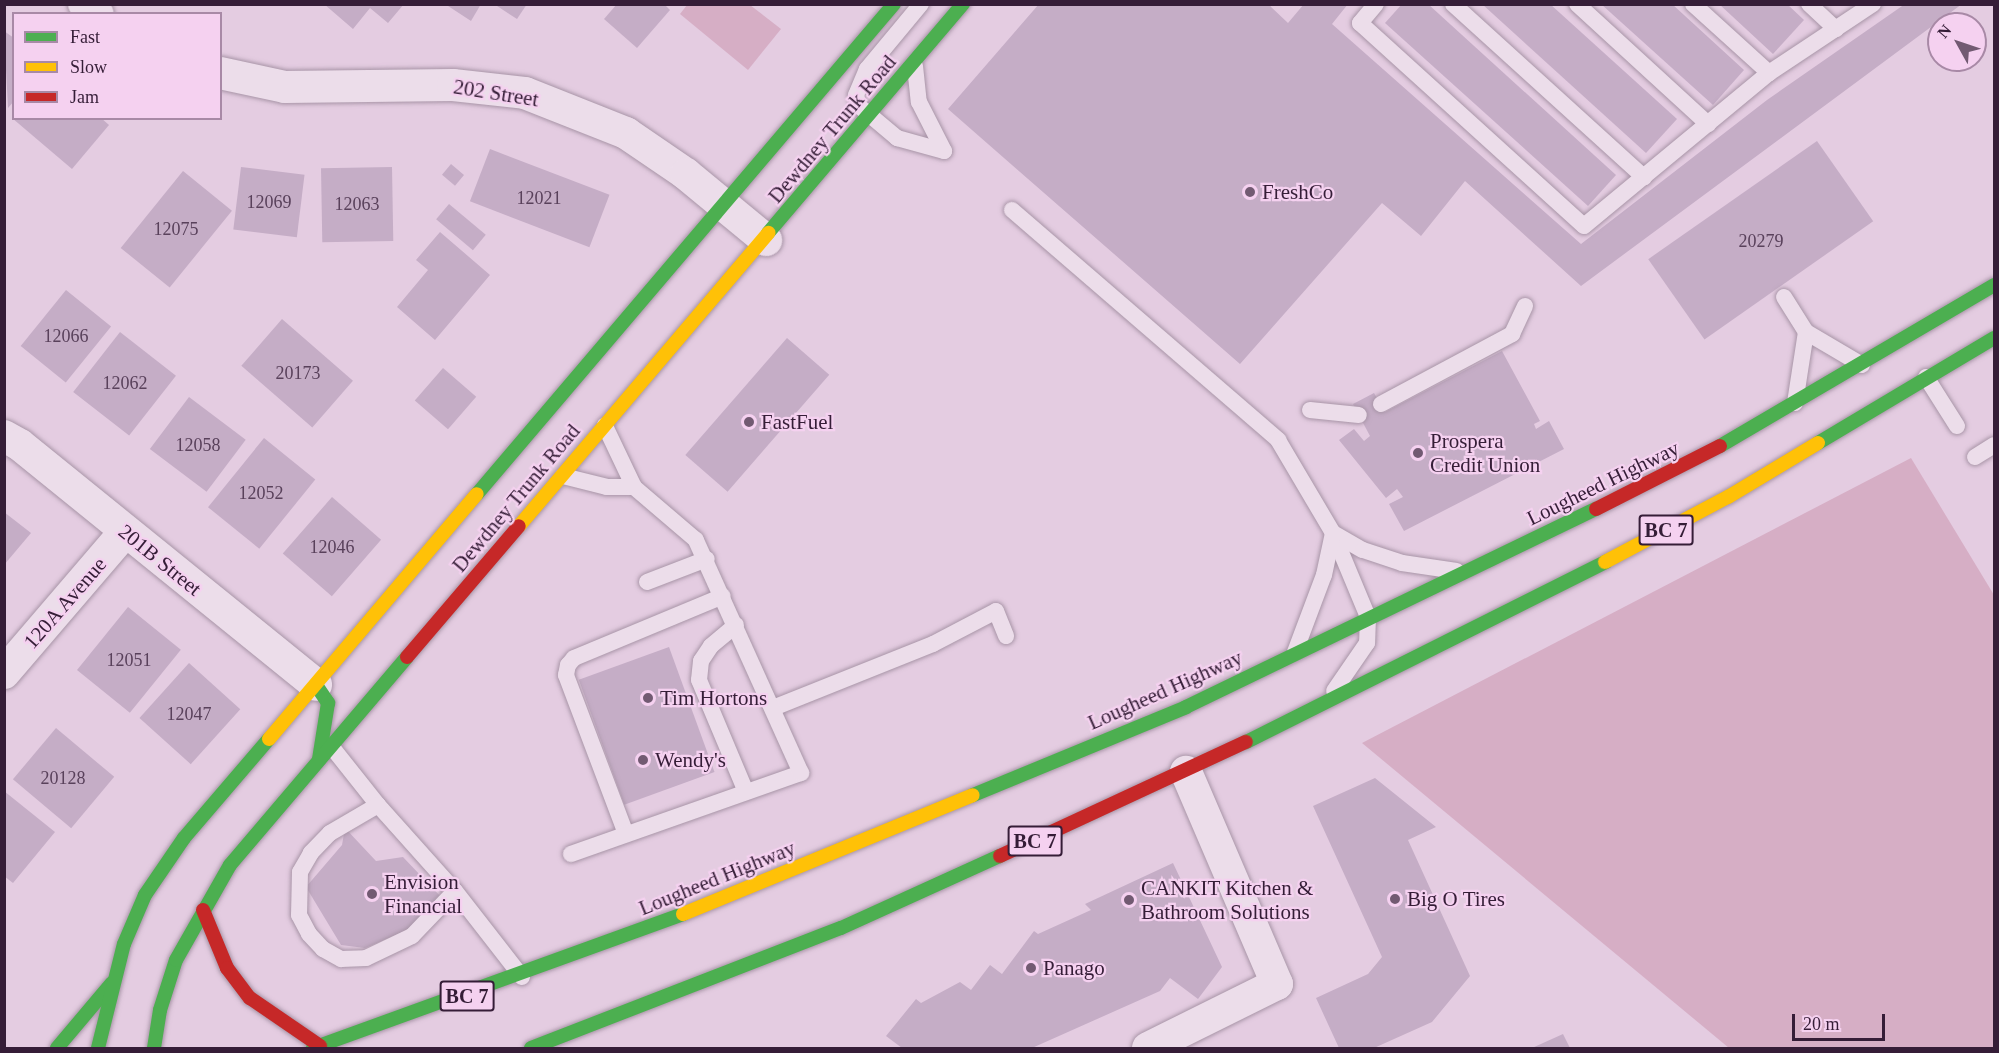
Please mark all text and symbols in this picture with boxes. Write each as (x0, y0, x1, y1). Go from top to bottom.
legend (12, 12, 222, 120)
north arrow (1927, 12, 1987, 72)
text: N (1934, 22, 1955, 41)
text: Fast (70, 27, 100, 47)
street label: Dewdney Trunk Road (763, 50, 901, 208)
text: Slow (70, 57, 107, 77)
street label: 202 Street (452, 74, 540, 112)
text: Jam (70, 87, 99, 107)
place label: FreshCo (1262, 179, 1333, 205)
marker: FreshCo (1243, 185, 1257, 199)
house number: 12021 (516, 187, 562, 209)
house number: 12069 (246, 191, 292, 213)
house number: 12063 (334, 193, 380, 215)
house number: 12075 (154, 218, 198, 240)
house number: 20279 (1738, 230, 1784, 252)
house number: 12066 (44, 325, 88, 347)
house number: 20173 (276, 362, 320, 384)
house number: 12062 (102, 372, 148, 394)
place label: FastFuel (761, 409, 833, 435)
marker: FastFuel (742, 415, 756, 429)
street label: Dewdney Trunk Road (447, 419, 585, 577)
place label: Prospera Credit Union (1430, 428, 1540, 478)
house number: 12058 (176, 434, 220, 456)
street label: Lougheed Highway (1523, 435, 1683, 531)
marker: Prospera Credit Union (1411, 446, 1425, 460)
house number: 12052 (238, 482, 284, 504)
road number: BC 7 (1638, 513, 1694, 547)
street label: 201B Street (113, 519, 207, 601)
house number: 12046 (310, 536, 354, 558)
street label: 120A Avenue (18, 551, 112, 655)
street label: Lougheed Highway (1084, 645, 1246, 735)
house number: 12051 (106, 649, 152, 671)
place label: Tim Hortons (660, 685, 767, 711)
marker: Tim Hortons (641, 691, 655, 705)
house number: 12047 (166, 703, 212, 725)
place label: Wendy's (655, 747, 726, 773)
marker: Wendy's (636, 753, 650, 767)
house number: 20128 (40, 767, 86, 789)
road number: BC 7 (1006, 824, 1064, 858)
street label: Lougheed Highway (635, 835, 799, 921)
place label: Envision Financial (384, 869, 462, 919)
place label: CANKIT Kitchen & Bathroom Solutions (1141, 875, 1314, 925)
place label: Big O Tires (1407, 886, 1505, 912)
marker: Envision Financial (365, 887, 379, 901)
marker: Big O Tires (1388, 892, 1402, 906)
marker: CANKIT Kitchen & Bathroom Solutions (1122, 893, 1136, 907)
place label: Panago (1043, 955, 1105, 981)
marker: Panago (1024, 961, 1038, 975)
road number: BC 7 (438, 979, 496, 1013)
scale bar (1795, 1002, 1888, 1040)
text: 20 m (1803, 1014, 1840, 1034)

